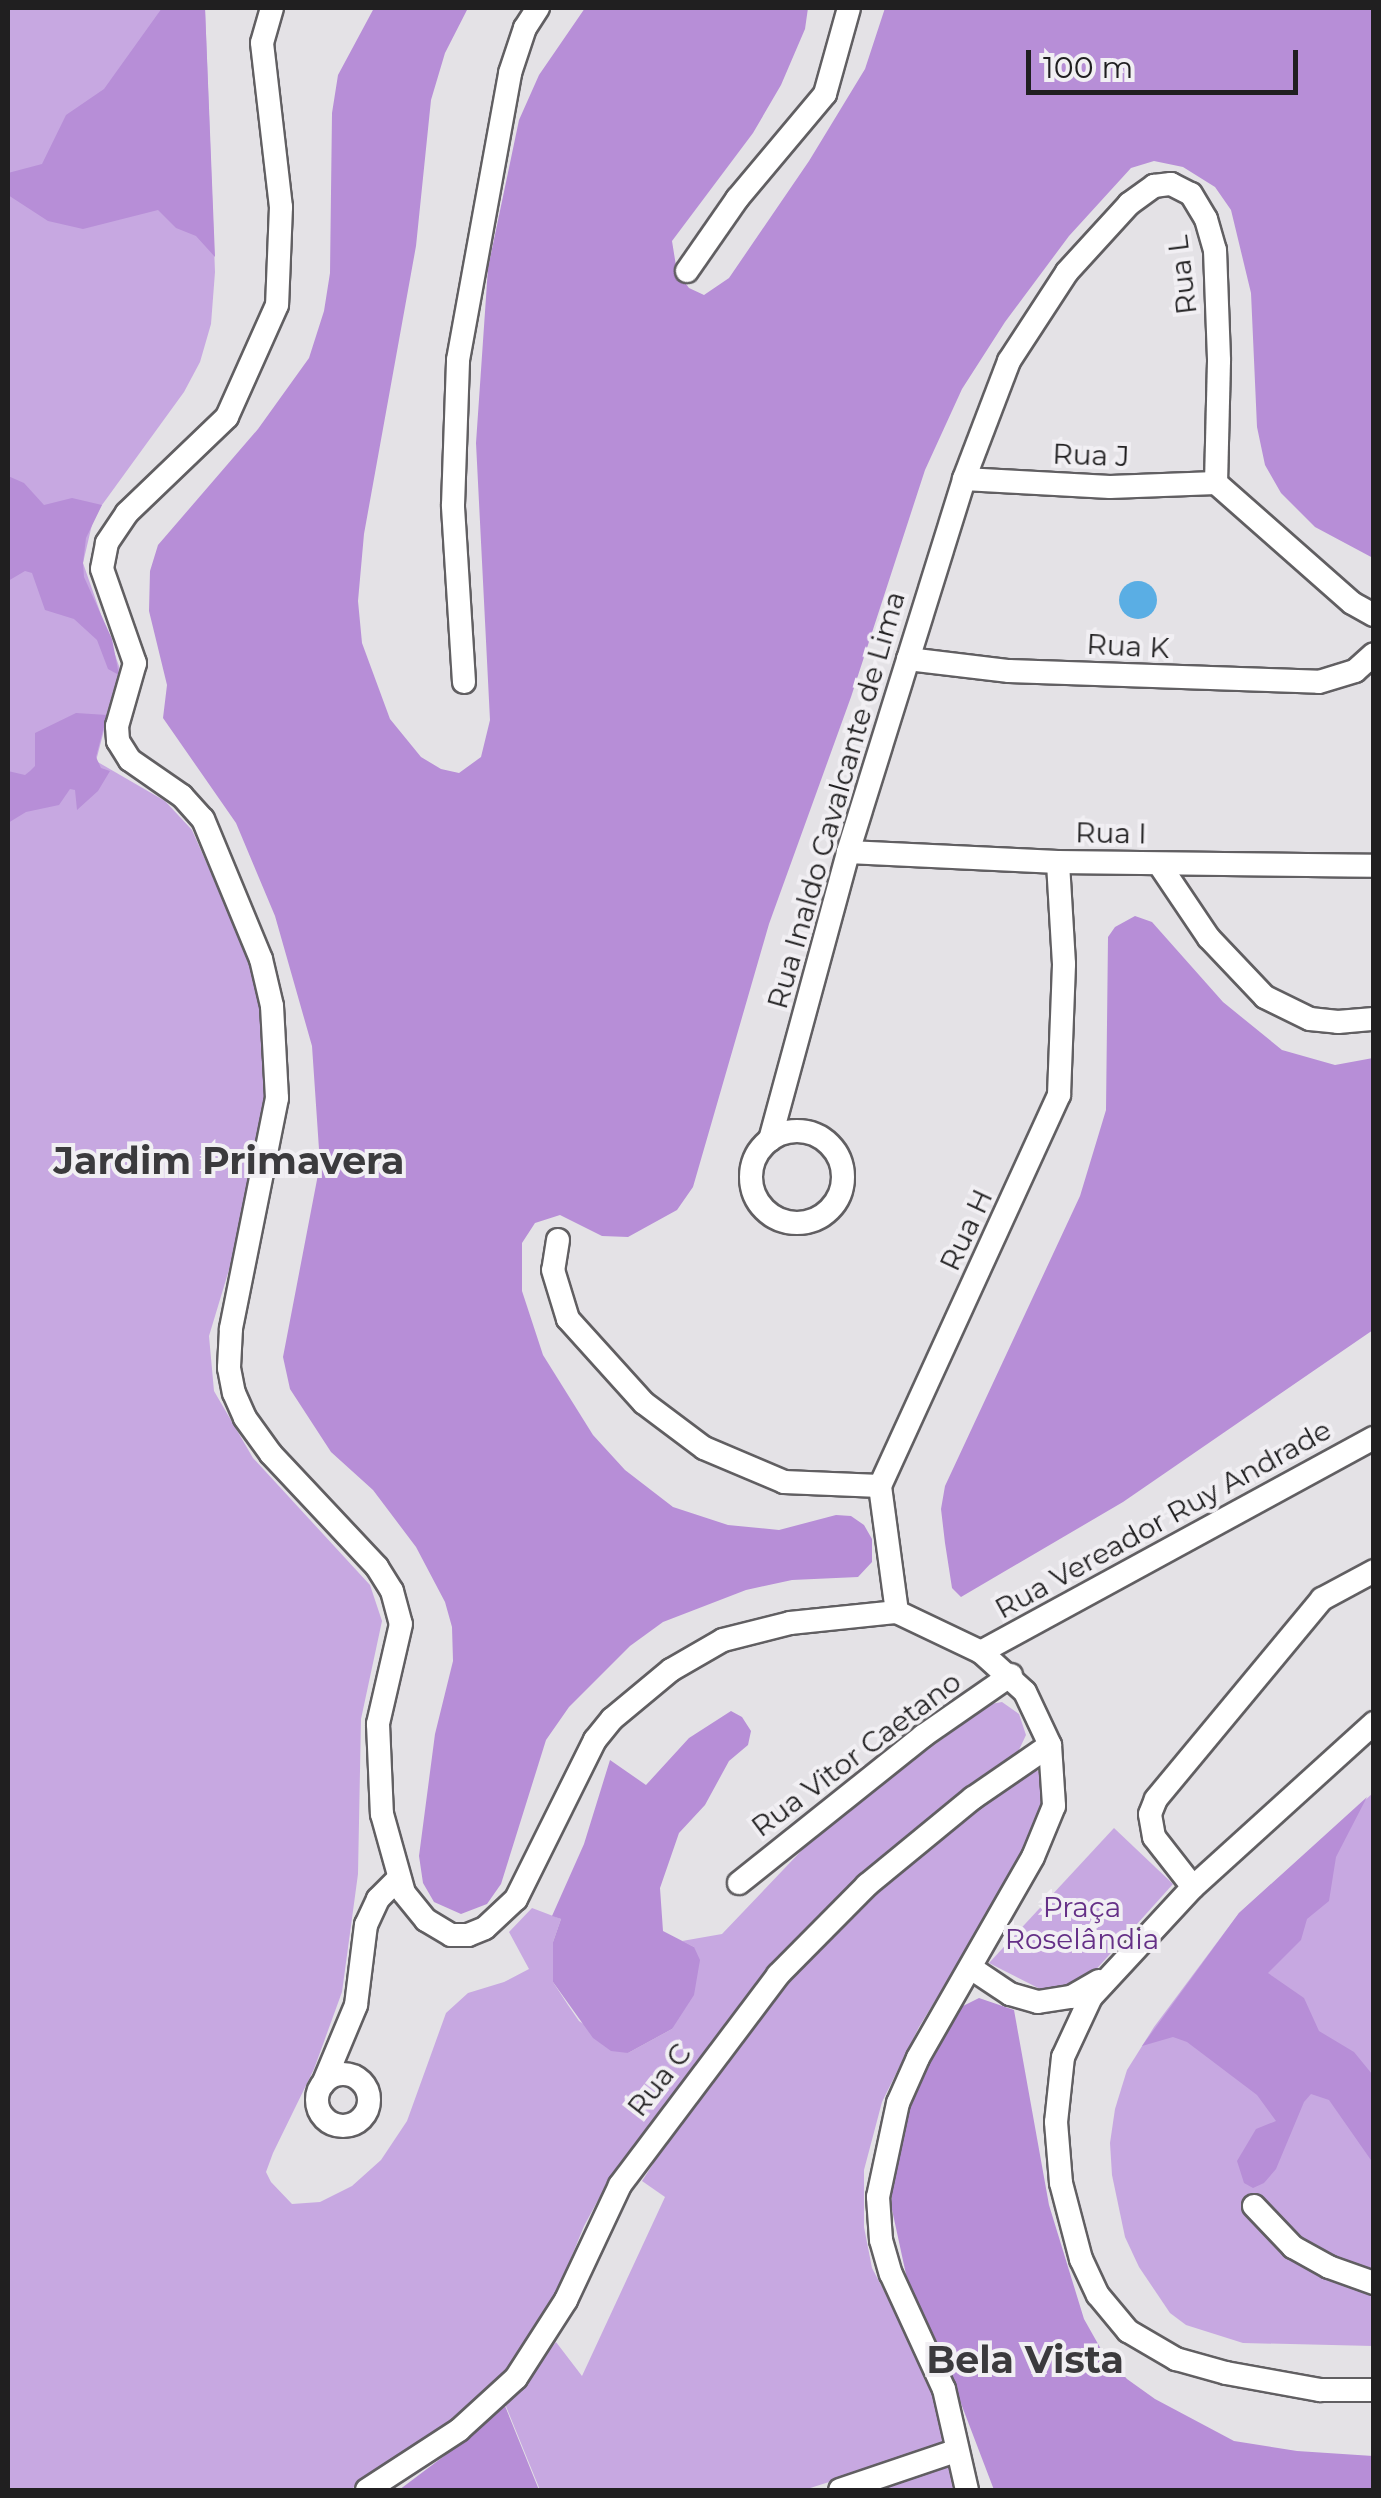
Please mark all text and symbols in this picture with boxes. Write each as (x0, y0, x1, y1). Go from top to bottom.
scale bar (1031, 30, 1304, 92)
text: 100 m (1043, 49, 1133, 86)
street label: Rua L (1160, 234, 1204, 316)
street label: Rua J (1052, 437, 1130, 473)
street label: Rua Inaldo Cavalcante de Lima (760, 587, 912, 1013)
street label: Rua K (1086, 627, 1170, 665)
street label: Rua I (1075, 816, 1147, 850)
district label: Jardim Primavera (54, 1138, 404, 1184)
street label: Rua H (933, 1184, 999, 1276)
street label: Rua Vereador Ruy Andrade (989, 1412, 1337, 1626)
street label: Rua Vitor Caetano (745, 1664, 967, 1844)
park label: Praça Roselândia (1005, 1890, 1159, 1956)
street label: Rua C (620, 2037, 698, 2123)
district label: Bela Vista (926, 2337, 1124, 2383)

